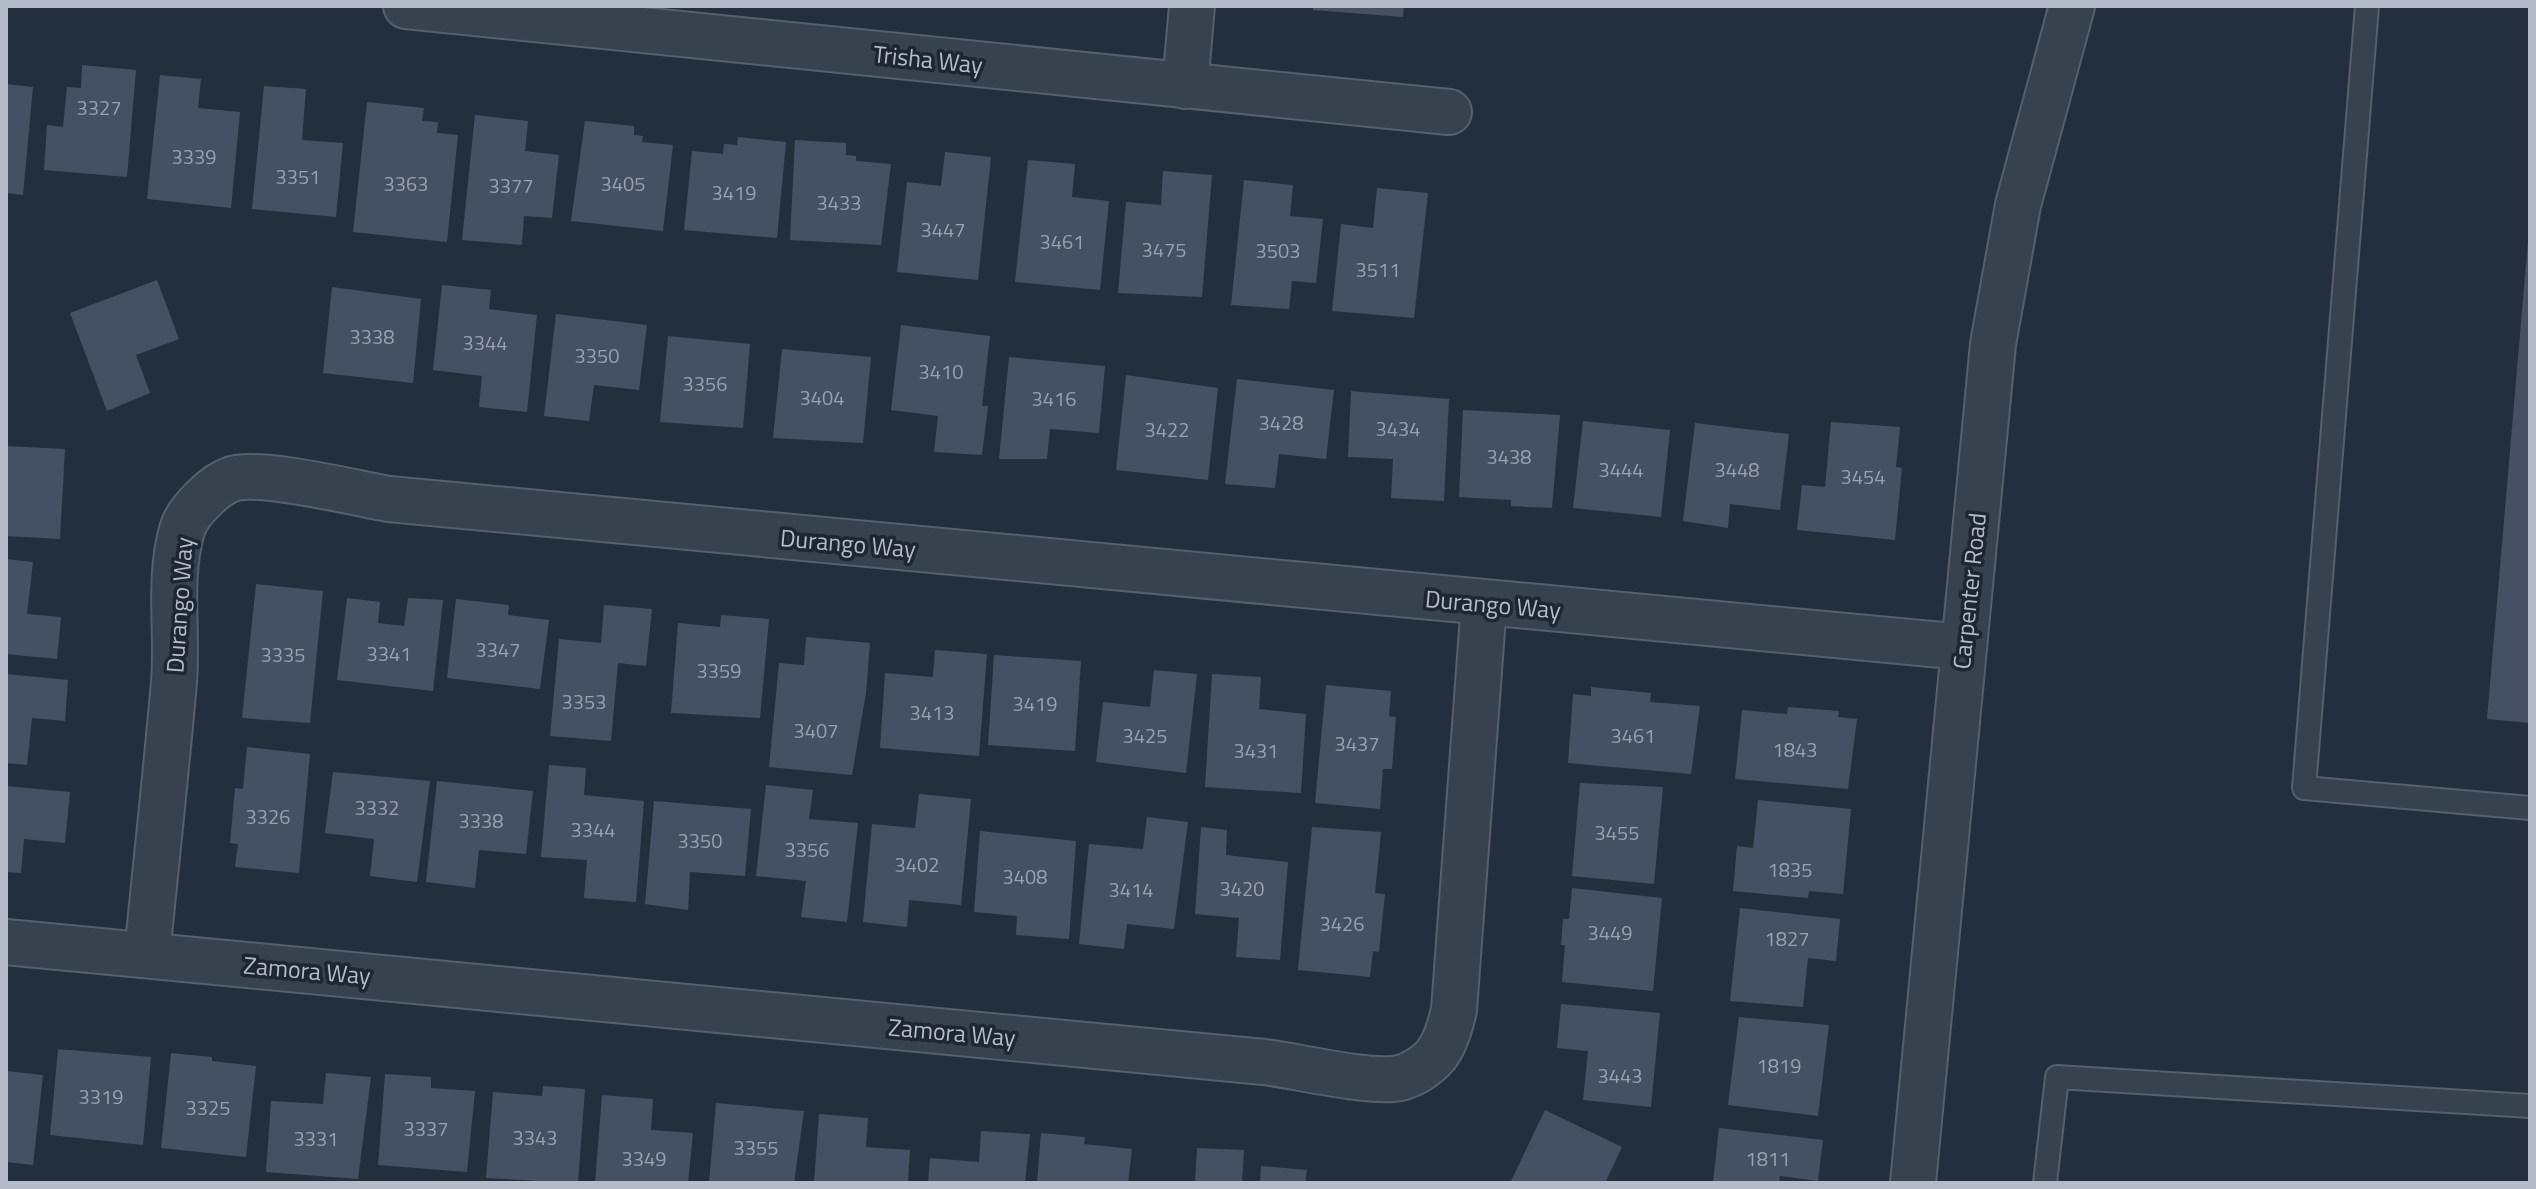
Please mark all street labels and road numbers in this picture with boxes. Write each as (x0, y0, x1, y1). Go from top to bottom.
street label: Trisha Way (871, 35, 985, 83)
street label: Carpenter Road (1943, 511, 1995, 671)
street label: Durango Way (779, 519, 918, 567)
street label: Durango Way (156, 535, 202, 674)
street label: Durango Way (1424, 580, 1563, 628)
street label: Zamora Way (242, 947, 373, 994)
street label: Zamora Way (887, 1009, 1018, 1056)

